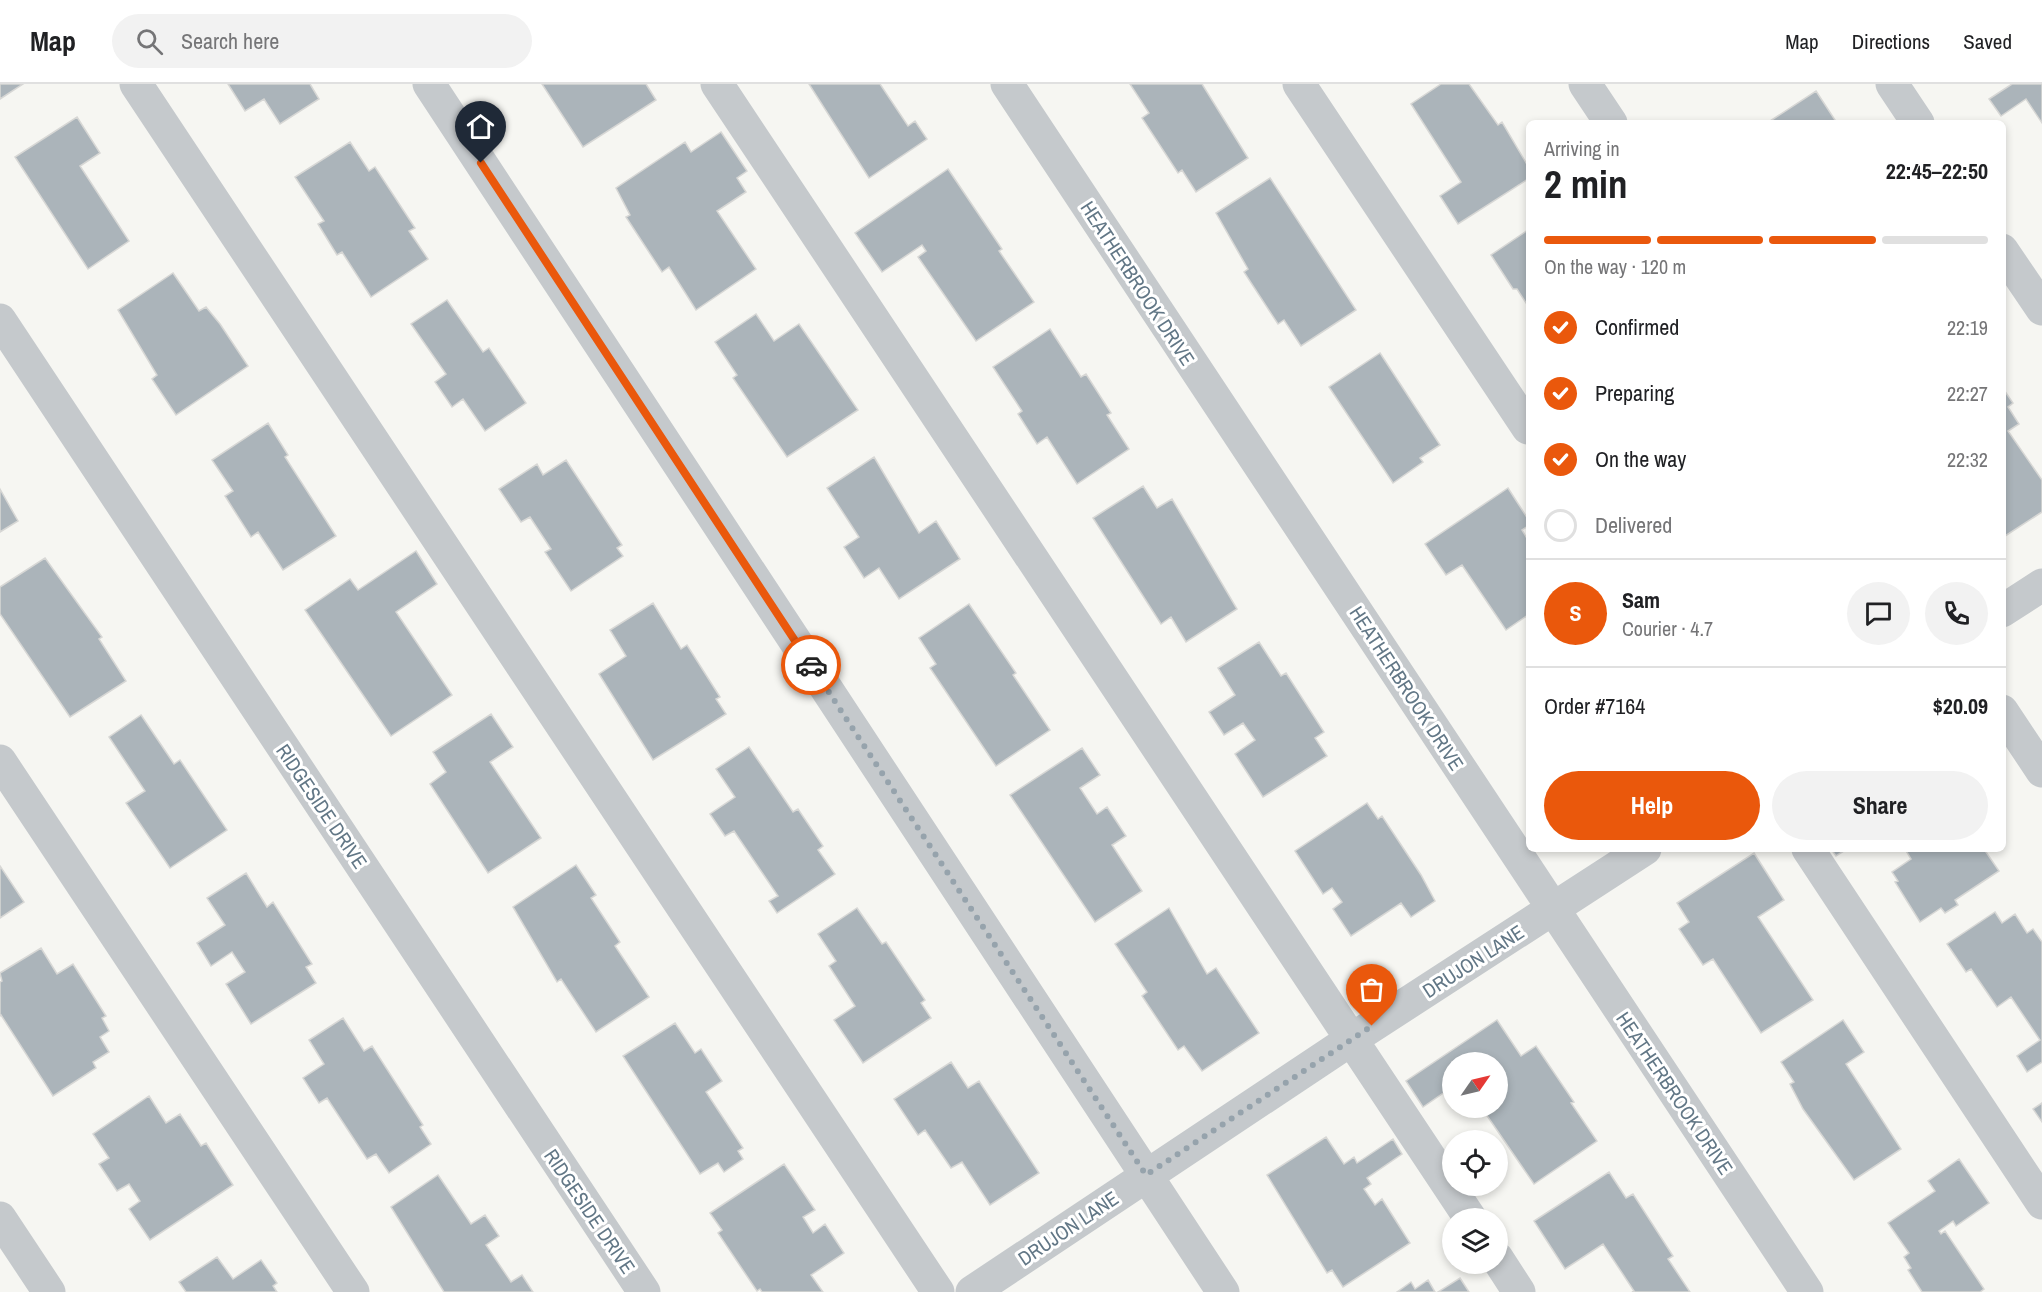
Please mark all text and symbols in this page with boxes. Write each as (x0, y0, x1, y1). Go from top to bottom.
search box (112, 14, 532, 68)
text: Map (30, 22, 76, 60)
icon: search (133, 25, 166, 58)
text: Search here (181, 26, 279, 56)
text: Map (1785, 27, 1819, 56)
text: Directions (1852, 27, 1930, 56)
text: Saved (1963, 27, 2012, 56)
pin (455, 101, 506, 163)
icon: home (464, 110, 497, 143)
text: Arriving in (1544, 135, 1620, 162)
text: 22:45–22:50 (1886, 156, 1988, 186)
text: 2 min (1544, 158, 1628, 210)
street label: HEATHERBROOK DRIVE (1075, 196, 1201, 370)
text: On the way · 120 m (1544, 253, 1686, 280)
icon: check (1544, 311, 1577, 344)
text: Confirmed (1595, 312, 1679, 342)
text: 22:19 (1947, 314, 1988, 341)
icon: check (1544, 377, 1577, 410)
text: Preparing (1595, 378, 1674, 408)
text: 22:27 (1947, 380, 1988, 407)
icon: check (1544, 443, 1577, 476)
text: On the way (1595, 444, 1686, 474)
text: 22:32 (1947, 446, 1988, 473)
text: Delivered (1595, 510, 1672, 540)
button: chat (1847, 582, 1910, 645)
button: phone (1925, 582, 1988, 645)
text: Sam (1622, 585, 1660, 615)
text: S (1569, 598, 1582, 628)
street label: HEATHERBROOK DRIVE (1344, 601, 1470, 775)
text: Courier · 4.7 (1622, 615, 1713, 642)
courier (781, 635, 841, 695)
icon: car (795, 649, 828, 682)
text: Order #7164 (1544, 691, 1645, 721)
text: $20.09 (1933, 691, 1988, 721)
street label: RIDGESIDE DRIVE (270, 738, 374, 874)
button: Help (1544, 771, 1760, 840)
button: Share (1772, 771, 1988, 840)
street label: DRUJON LANE (1417, 918, 1529, 1004)
pin (1346, 964, 1397, 1026)
icon: bag (1355, 973, 1388, 1006)
street label: HEATHERBROOK DRIVE (1610, 1006, 1740, 1180)
north arrow (1442, 1052, 1508, 1118)
map controls (1442, 1052, 1508, 1274)
button: locate (1442, 1130, 1508, 1196)
street label: RIDGESIDE DRIVE (538, 1143, 642, 1279)
street label: DRUJON LANE (1012, 1184, 1124, 1272)
button: layers (1442, 1208, 1508, 1274)

